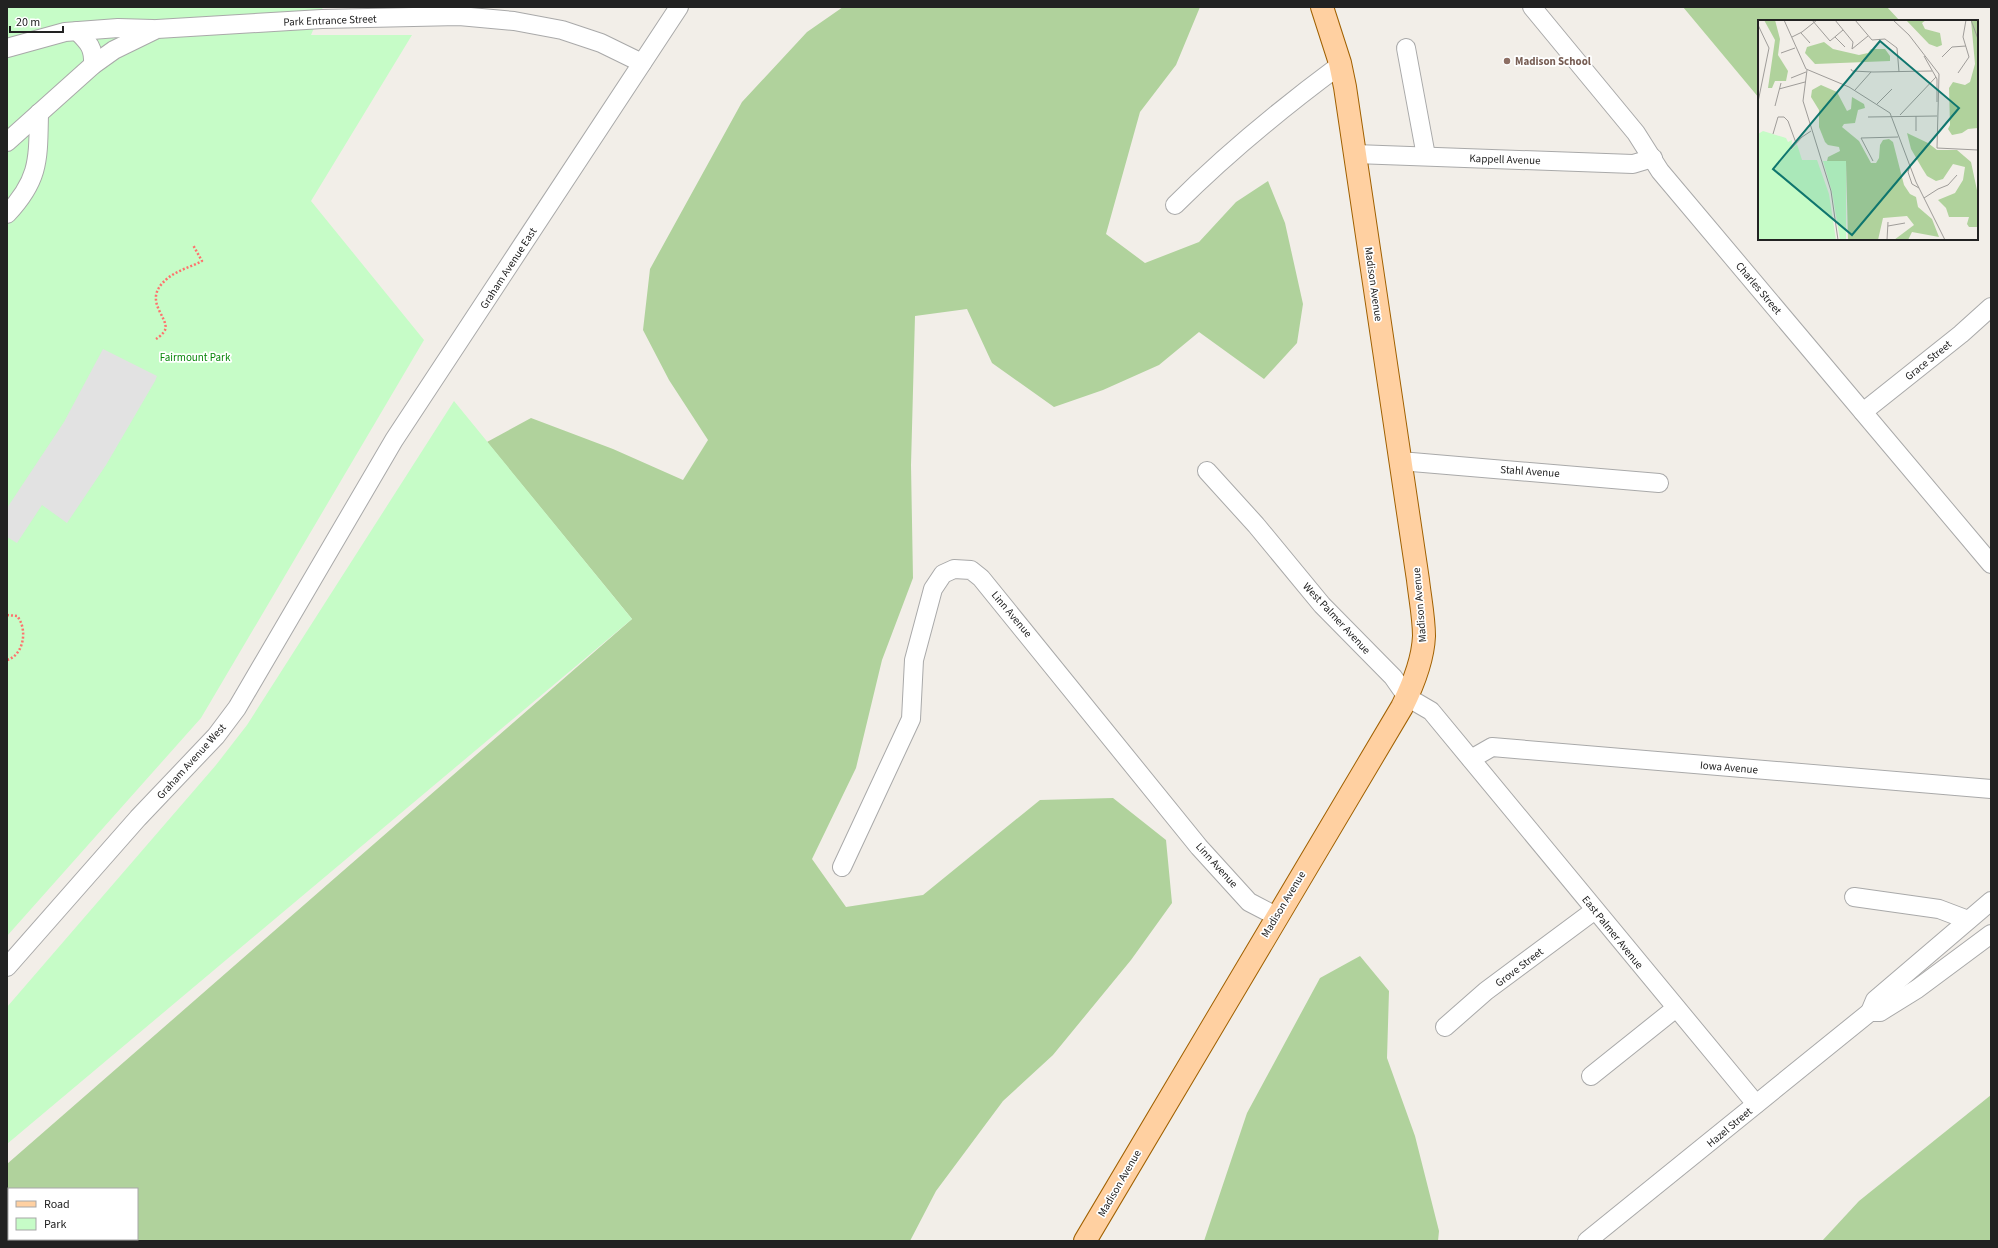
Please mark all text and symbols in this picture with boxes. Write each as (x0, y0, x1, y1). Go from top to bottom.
scale bar (10, 8, 63, 34)
street label: Park Entrance Street (283, 11, 377, 30)
text: 20 m (16, 14, 40, 31)
inset map (1758, 20, 1978, 240)
place label: Madison School (1515, 54, 1592, 69)
marker: Madison School (1502, 56, 1512, 66)
street label: Kappell Avenue (1469, 151, 1541, 168)
street label: Graham Avenue East (476, 224, 541, 312)
street label: Madison Avenue (1361, 246, 1386, 323)
street label: Charles Street (1732, 259, 1785, 318)
street label: Grace Street (1902, 337, 1955, 384)
park label: Fairmount Park (160, 350, 231, 365)
street label: Stahl Avenue (1500, 462, 1561, 481)
street label: Madison Avenue (1409, 566, 1430, 643)
street label: West Palmer Avenue (1299, 579, 1374, 658)
street label: Linn Avenue (988, 588, 1036, 641)
street label: Graham Avenue West (153, 720, 230, 802)
street label: Iowa Avenue (1699, 757, 1759, 778)
street label: Linn Avenue (1192, 839, 1241, 892)
street label: Madison Avenue (1258, 868, 1309, 940)
street label: East Palmer Avenue (1578, 893, 1647, 973)
street label: Grove Street (1492, 944, 1547, 990)
street label: Hazel Street (1703, 1104, 1756, 1151)
street label: Madison Avenue (1094, 1147, 1145, 1219)
legend (8, 1188, 138, 1240)
text: Road (44, 1196, 70, 1213)
text: Park (44, 1216, 66, 1233)

